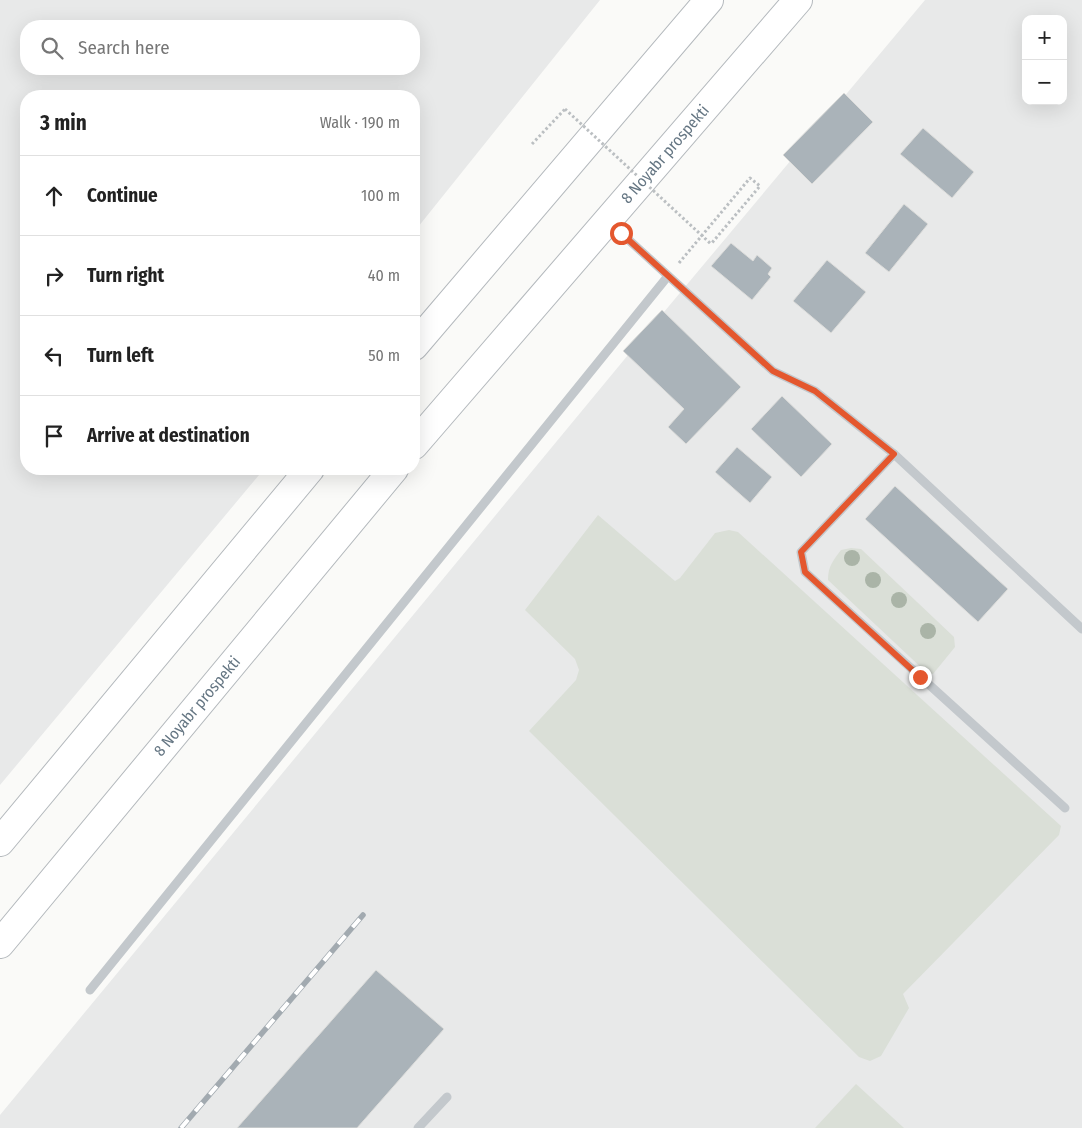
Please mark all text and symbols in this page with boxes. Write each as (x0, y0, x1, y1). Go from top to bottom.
map controls (1022, 15, 1067, 105)
button: + (1022, 15, 1067, 60)
search box (20, 20, 420, 75)
icon: search (38, 34, 66, 62)
text: Search here (78, 36, 170, 59)
button: − (1022, 60, 1067, 105)
street label: 8 Noyabr prospekti (617, 101, 713, 207)
text: 3 min (40, 110, 87, 136)
text: Walk · 190 m (320, 113, 400, 132)
icon: ahead (40, 182, 68, 210)
text: Continue (87, 184, 158, 207)
text: 100 m (361, 186, 400, 205)
route start (610, 222, 633, 245)
icon: right (40, 262, 68, 290)
text: Turn right (87, 264, 164, 287)
text: 40 m (368, 266, 400, 285)
icon: left (40, 342, 68, 370)
text: Turn left (87, 344, 154, 367)
text: 50 m (368, 346, 400, 365)
icon: arrive (40, 422, 68, 450)
text: Arrive at destination (87, 424, 250, 447)
street label: 8 Noyabr prospekti (150, 652, 244, 760)
route end (909, 666, 932, 689)

